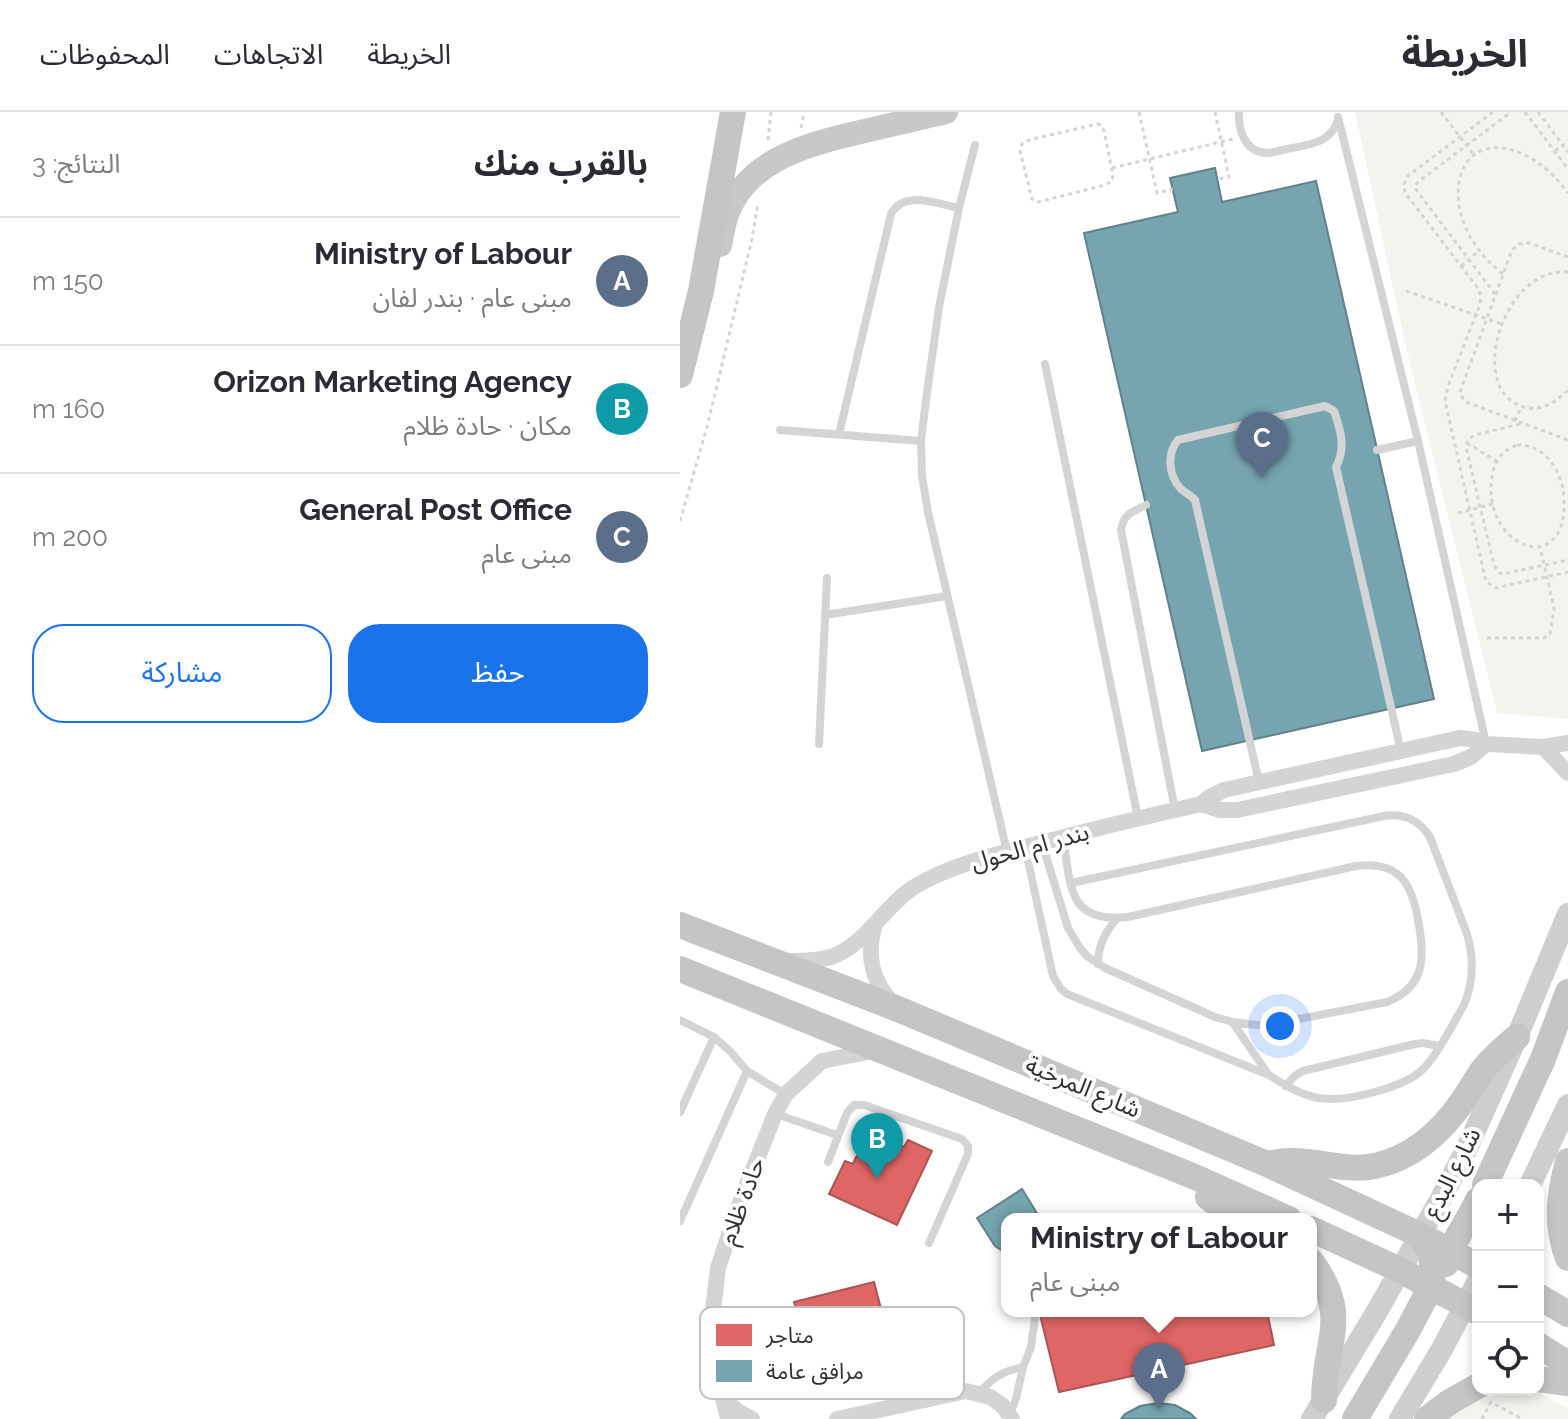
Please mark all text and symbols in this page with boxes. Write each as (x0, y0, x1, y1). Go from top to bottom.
text: الخريطة (1402, 31, 1528, 76)
text: المحفوظات (40, 38, 170, 71)
text: الاتجاهات (214, 38, 323, 71)
text: الخريطة (367, 38, 451, 71)
text: بالقرب منك (474, 143, 648, 183)
text: النتائج: 3 (32, 149, 120, 179)
text: Ministry of Labour (314, 236, 572, 271)
text: 150 m (32, 266, 104, 296)
text: A (613, 266, 631, 296)
text: مبنى عام · بندر لفان (372, 283, 572, 313)
text: Orizon Marketing Agency (213, 364, 572, 399)
text: 160 m (32, 394, 105, 424)
text: B (613, 394, 631, 424)
text: مكان · حادة ظلام (403, 411, 572, 441)
pin: C (1236, 412, 1288, 478)
text: General Post Office (299, 492, 572, 527)
text: 200 m (32, 522, 108, 552)
text: C (613, 522, 631, 552)
text: مبنى عام (482, 539, 572, 569)
button: مشاركة (32, 624, 332, 723)
button: حفظ (348, 624, 648, 723)
street label: بندر ام الحول (968, 817, 1093, 880)
your location (1260, 1006, 1300, 1046)
street label: شارع المرخية (1020, 1049, 1145, 1126)
pin: B (851, 1113, 903, 1179)
street label: شارع البدع (1416, 1123, 1489, 1224)
street label: حادة ظلام (712, 1153, 774, 1250)
map controls (1472, 1179, 1544, 1395)
button: + (1472, 1179, 1544, 1251)
popup (1001, 1213, 1317, 1317)
text: Ministry of Labour (1030, 1220, 1288, 1255)
button: − (1472, 1251, 1544, 1323)
text: مبنى عام (1030, 1267, 1120, 1297)
legend (700, 1307, 964, 1399)
text: متاجر (765, 1322, 814, 1348)
button: locate (1472, 1323, 1544, 1395)
pin: A (1133, 1343, 1185, 1409)
text: مرافق عامة (766, 1358, 864, 1385)

